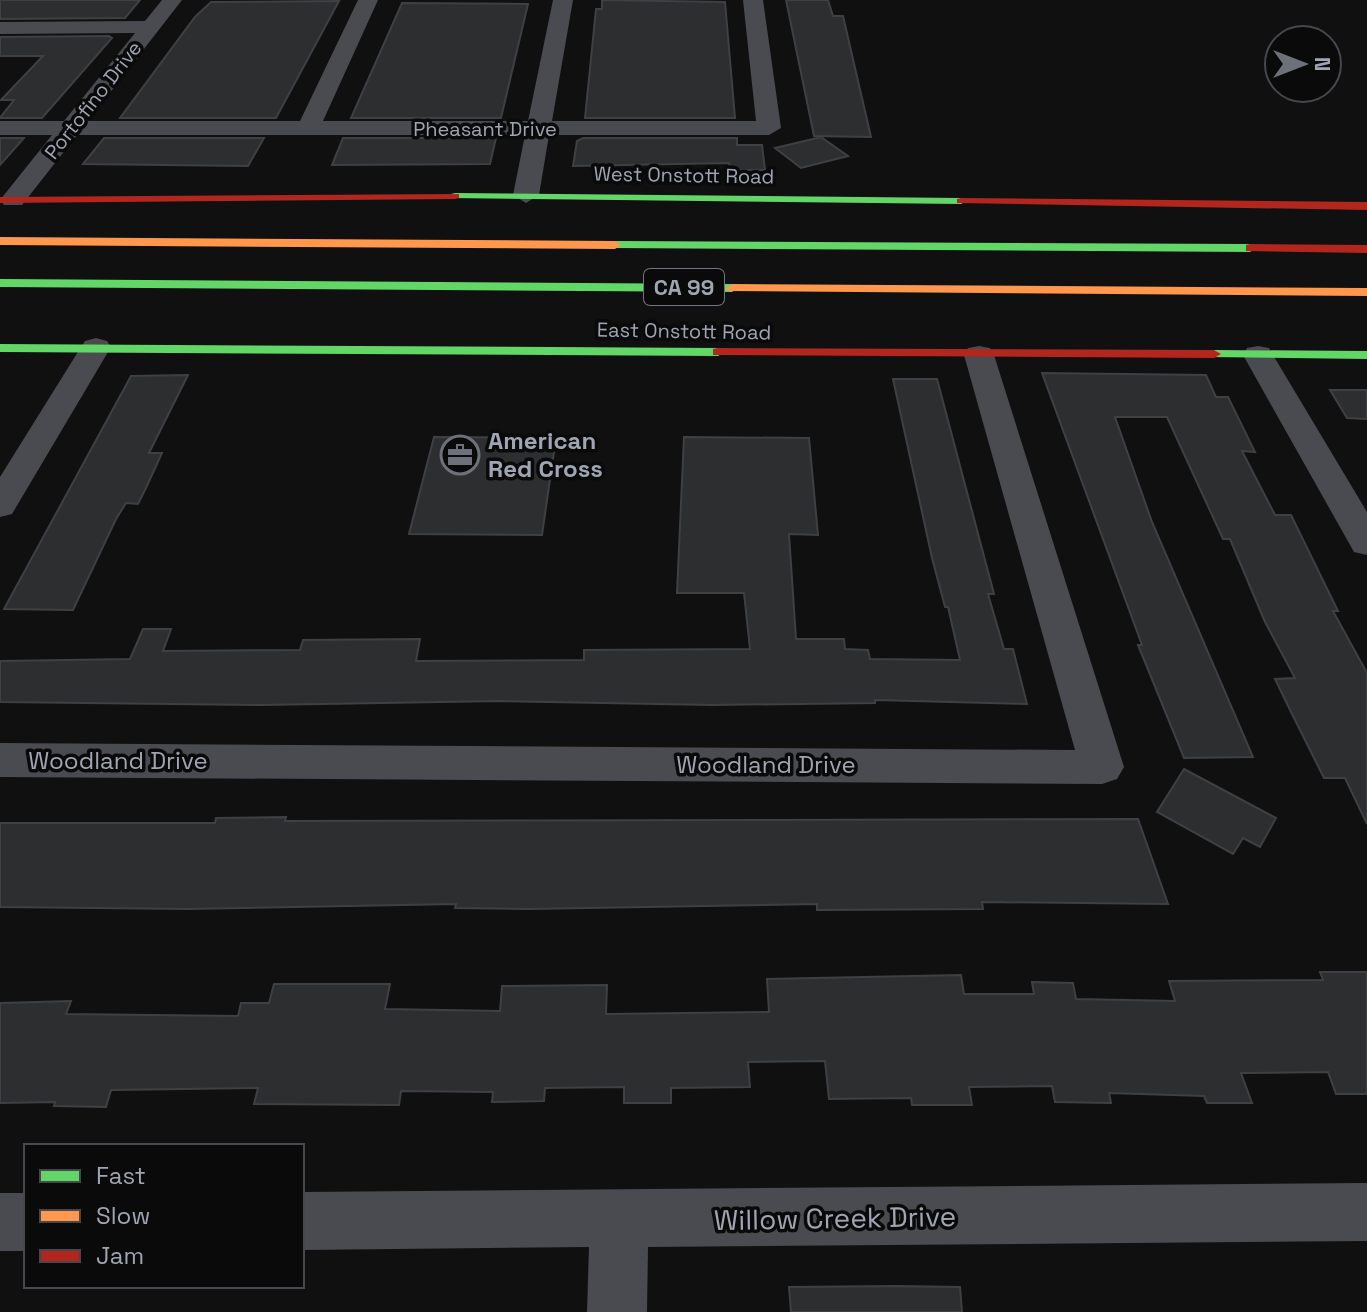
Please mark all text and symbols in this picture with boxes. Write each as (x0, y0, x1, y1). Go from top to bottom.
north arrow (1263, 24, 1343, 104)
street label: Portofino Drive (39, 36, 147, 164)
text: N (1309, 57, 1337, 71)
street label: Pheasant Drive (413, 116, 557, 142)
street label: West Onstott Road (593, 160, 775, 190)
road number: CA 99 (644, 269, 724, 305)
street label: East Onstott Road (597, 316, 771, 346)
place label: American Red Cross (488, 425, 603, 484)
office icon: American Red Cross (439, 434, 481, 476)
street label: Woodland Drive (28, 745, 208, 776)
street label: Woodland Drive (676, 749, 856, 780)
legend (24, 1144, 304, 1288)
text: Fast (96, 1160, 146, 1191)
street label: Willow Creek Drive (714, 1198, 956, 1238)
text: Slow (96, 1200, 150, 1231)
text: Jam (96, 1240, 144, 1271)

